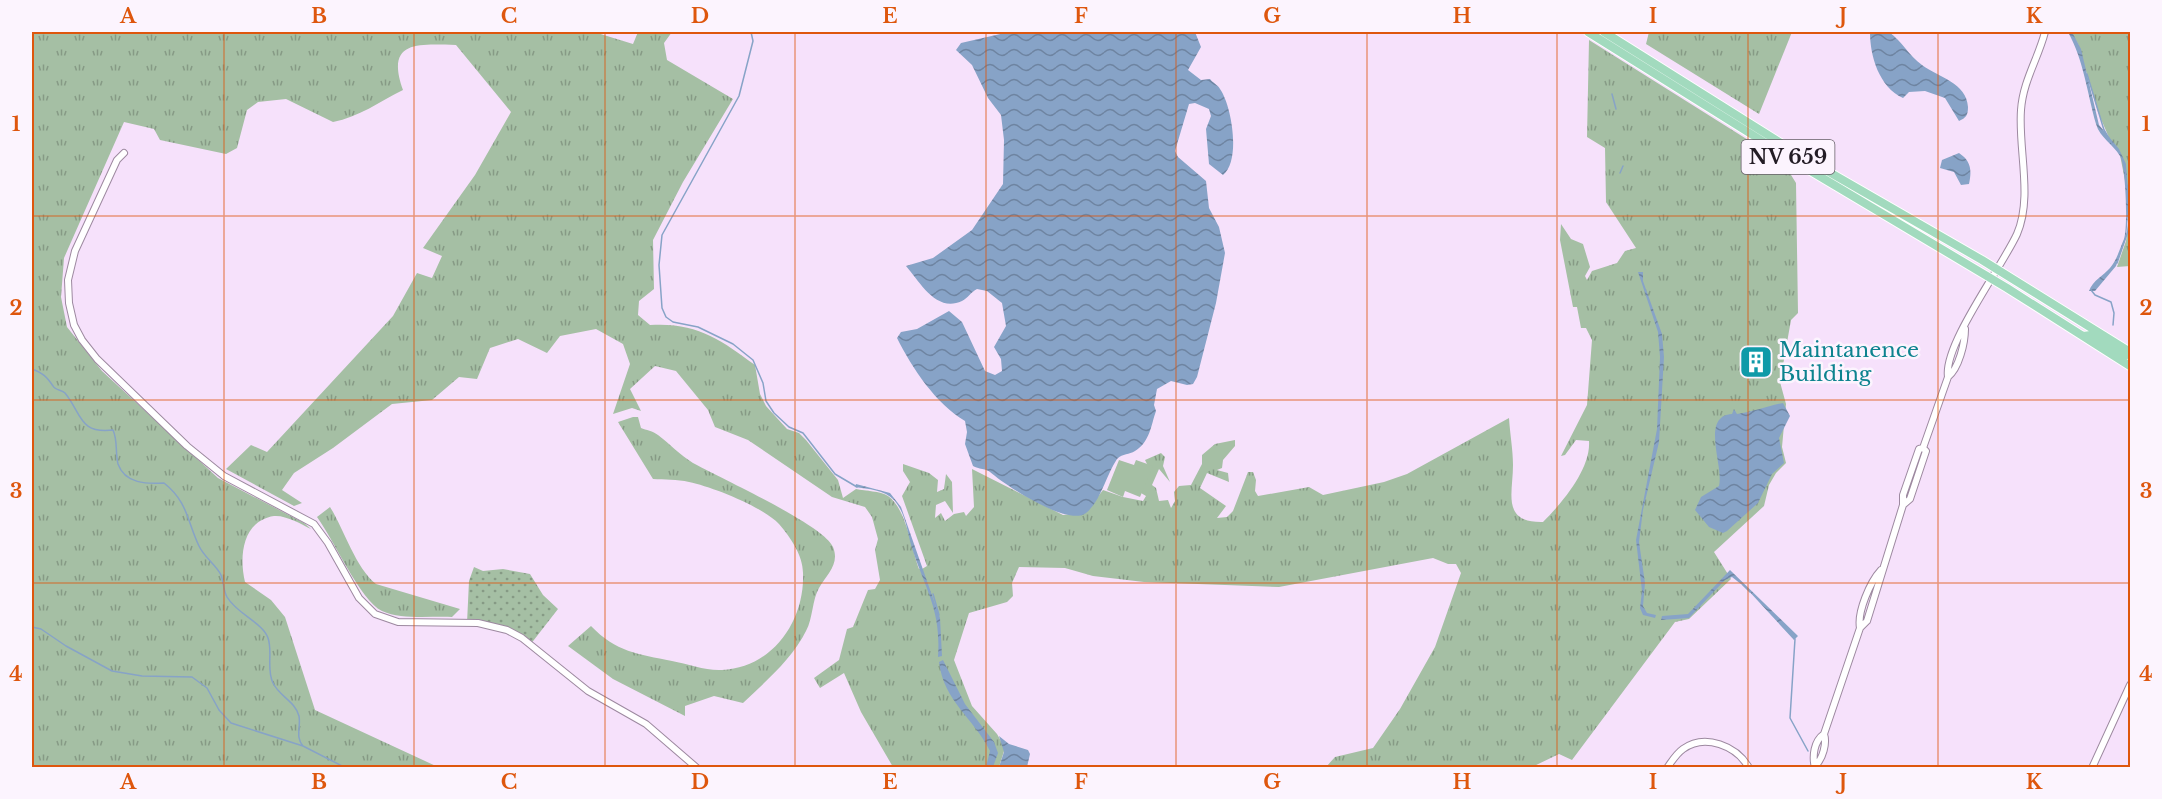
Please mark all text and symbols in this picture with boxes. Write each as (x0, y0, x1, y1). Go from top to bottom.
text: A (119, 4, 137, 28)
text: B (311, 4, 327, 28)
text: C (501, 4, 517, 28)
text: D (691, 4, 709, 28)
text: E (882, 4, 898, 28)
text: F (1074, 4, 1088, 28)
text: G (1263, 4, 1281, 28)
text: H (1453, 4, 1472, 28)
text: I (1649, 4, 1657, 28)
text: J (1835, 4, 1847, 28)
text: K (2026, 4, 2043, 28)
text: 1 (12, 112, 21, 136)
text: 1 (2142, 112, 2151, 136)
road number: NV 659 (1742, 140, 1834, 174)
text: 2 (9, 296, 23, 320)
text: 2 (2139, 296, 2153, 320)
place label: Maintanence Building (1779, 337, 1919, 387)
building icon: Maintanence Building (1738, 344, 1774, 380)
text: 3 (10, 479, 22, 503)
text: 3 (2140, 479, 2152, 503)
text: 4 (9, 662, 23, 686)
text: 4 (2139, 662, 2153, 686)
text: A (119, 770, 137, 794)
text: B (311, 770, 327, 794)
text: C (501, 770, 517, 794)
text: D (691, 770, 709, 794)
text: E (882, 770, 898, 794)
text: F (1074, 770, 1088, 794)
text: G (1263, 770, 1281, 794)
text: H (1453, 770, 1472, 794)
text: I (1649, 770, 1657, 794)
text: J (1835, 770, 1847, 794)
text: K (2026, 770, 2043, 794)

